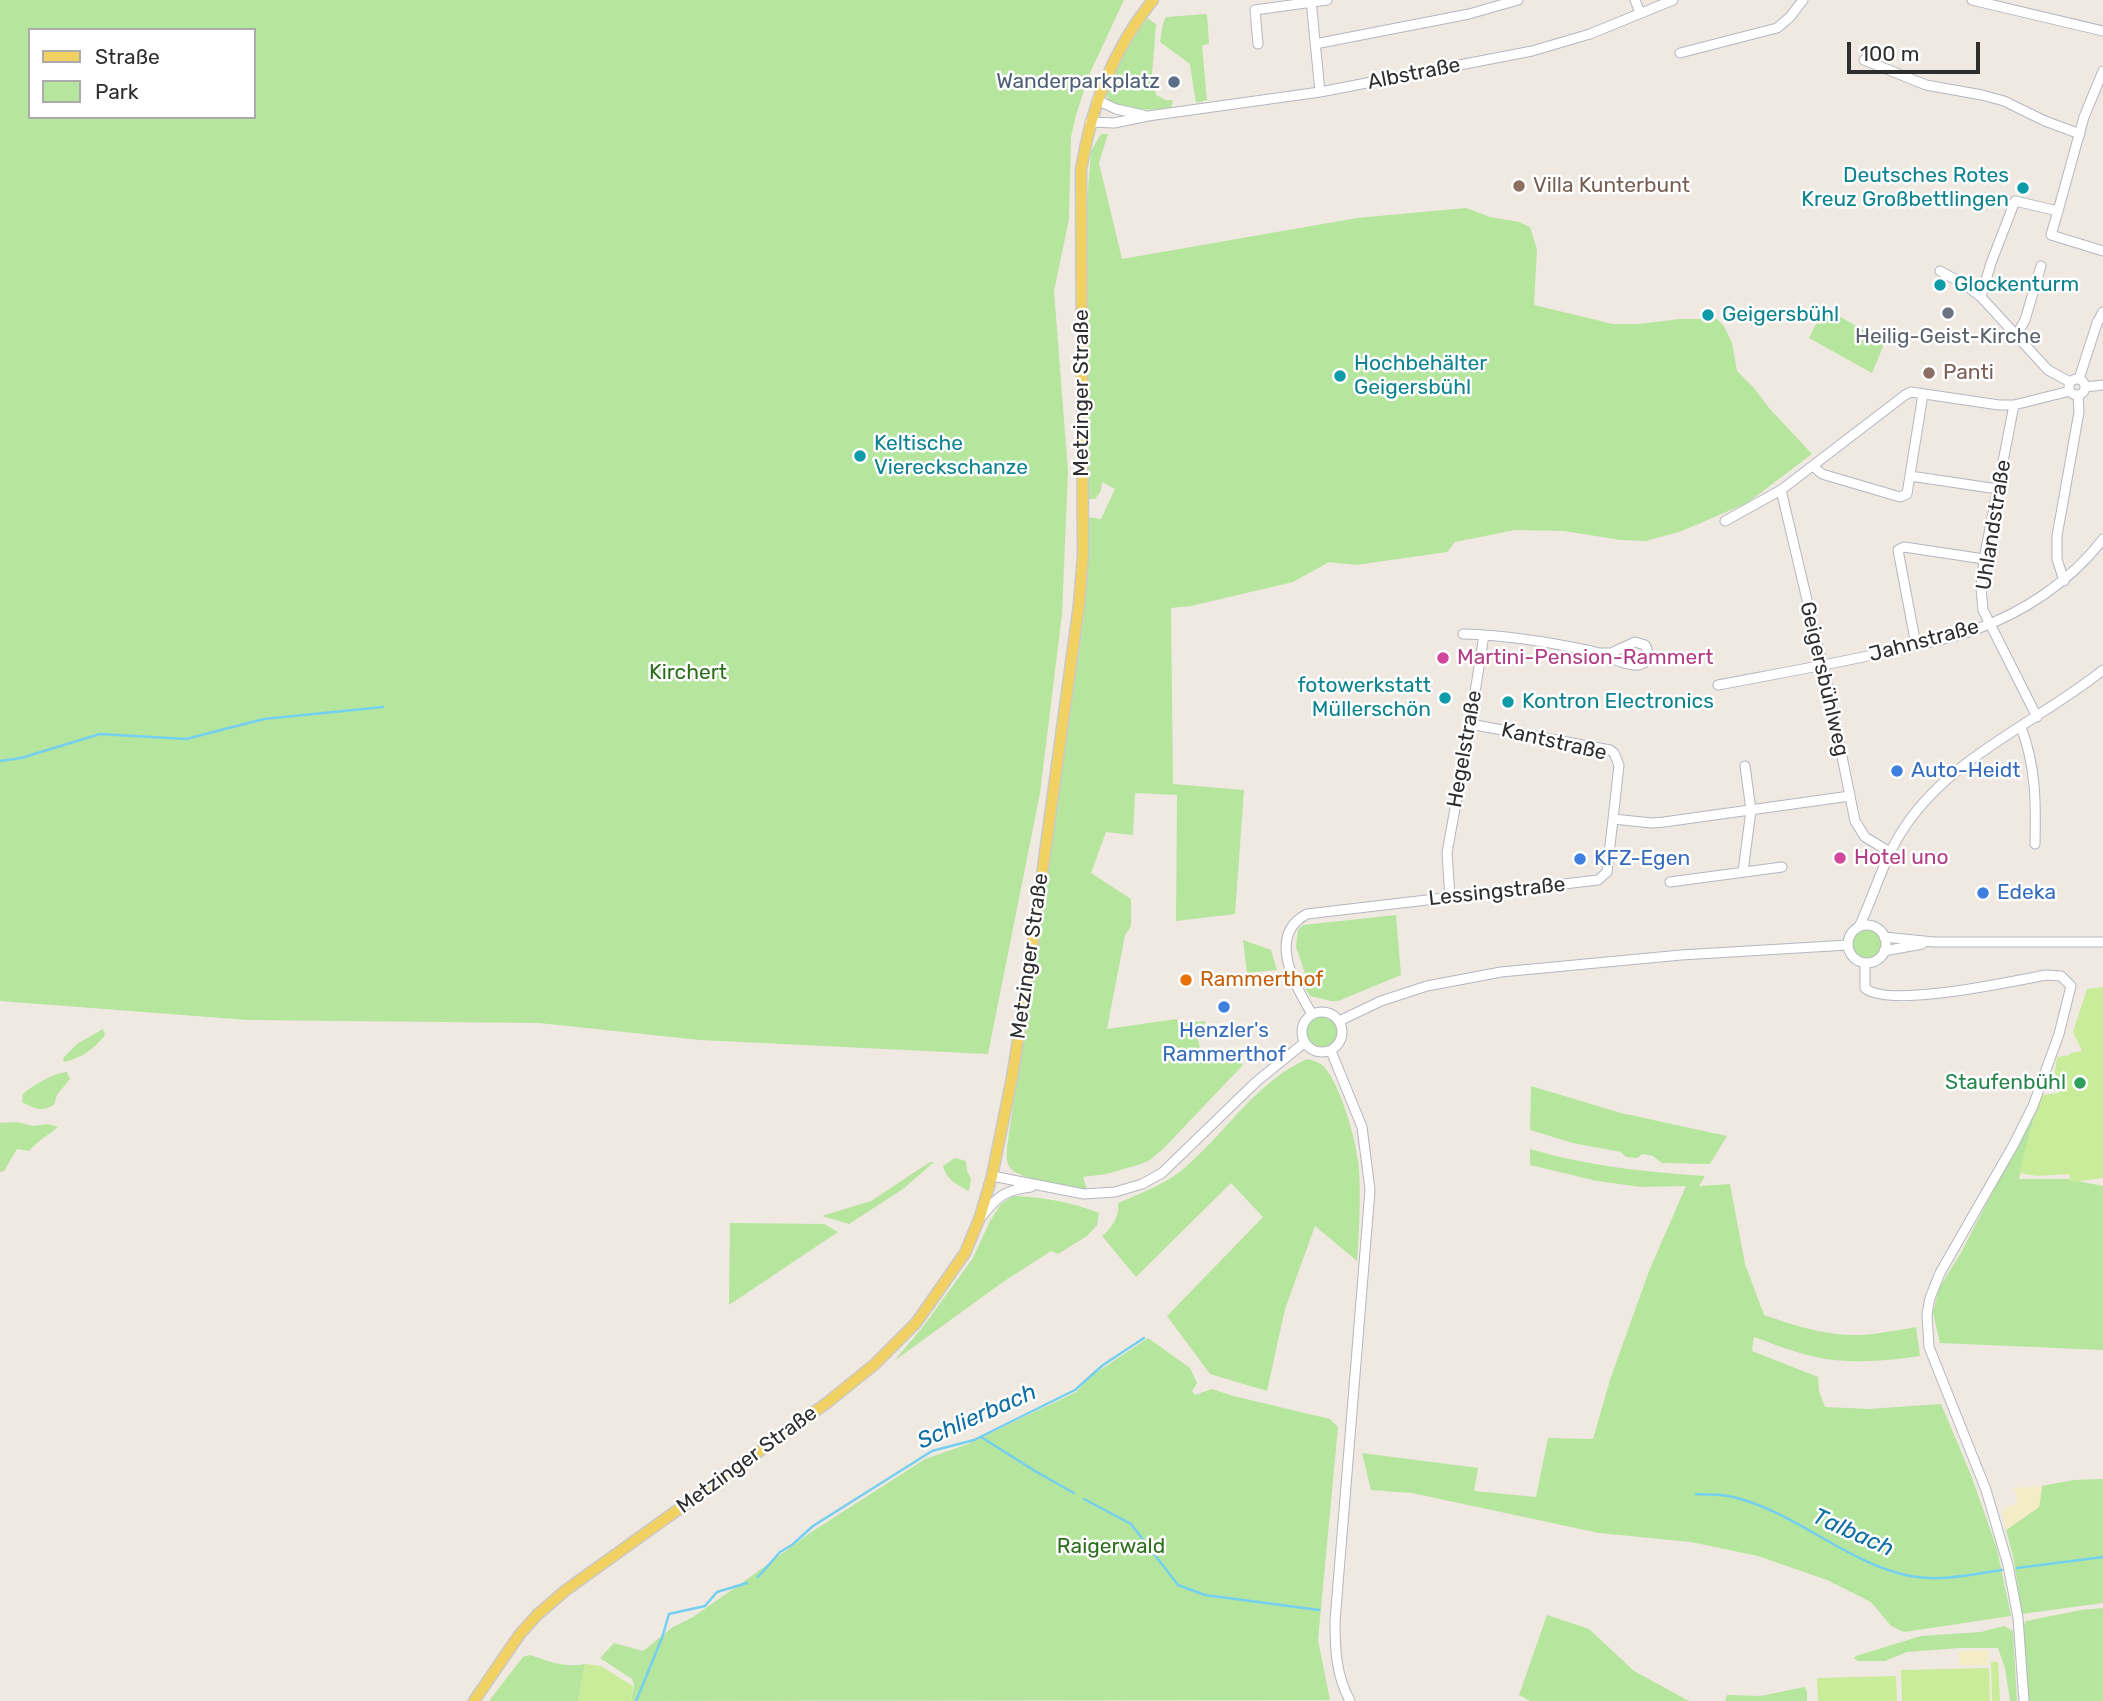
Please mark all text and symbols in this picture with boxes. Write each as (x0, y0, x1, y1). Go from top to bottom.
legend (28, 28, 256, 119)
scale bar (1851, 28, 1984, 72)
text: 100 m (1860, 41, 1919, 66)
text: Straße (95, 44, 160, 69)
street label: Albstraße (1365, 53, 1463, 95)
place label: Wanderparkplatz (996, 69, 1160, 95)
marker: Wanderparkplatz (1166, 74, 1182, 90)
text: Park (95, 79, 139, 104)
place label: Deutsches Rotes Kreuz Großbettlingen (1801, 163, 2009, 213)
place label: Villa Kunterbunt (1533, 173, 1690, 199)
marker: Villa Kunterbunt (1511, 178, 1527, 194)
marker: Deutsches Rotes Kreuz Großbettlingen (2015, 180, 2031, 196)
place label: Glockenturm (1954, 272, 2079, 298)
marker: Glockenturm (1932, 277, 1948, 293)
place label: Geigersbühl (1722, 302, 1839, 328)
marker: Heilig-Geist-Kirche (1940, 305, 1956, 321)
marker: Geigersbühl (1700, 307, 1716, 323)
street label: Metzinger Straße (1069, 309, 1095, 477)
place label: Heilig-Geist-Kirche (1855, 324, 2041, 350)
place label: Hochbehälter Geigersbühl (1354, 351, 1487, 401)
place label: Panti (1943, 360, 1994, 386)
marker: Panti (1921, 365, 1937, 381)
marker: Hochbehälter Geigersbühl (1332, 368, 1348, 384)
place label: Keltische Viereckschanze (874, 431, 1028, 481)
marker: Keltische Viereckschanze (852, 448, 868, 464)
street label: Uhlandstraße (1971, 458, 2017, 592)
street label: Geigersbühlweg (1794, 599, 1854, 759)
street label: Jahnstraße (1866, 614, 1982, 668)
place label: Martini-Pension-Rammert (1457, 645, 1713, 671)
marker: Martini-Pension-Rammert (1435, 650, 1451, 666)
park label: Kirchert (649, 660, 727, 686)
place label: fotowerkstatt Müllerschön (1297, 673, 1431, 723)
street label: Hegelstraße (1442, 688, 1488, 810)
place label: Kontron Electronics (1522, 689, 1714, 715)
marker: fotowerkstatt Müllerschön (1437, 690, 1453, 706)
marker: Kontron Electronics (1500, 694, 1516, 710)
street label: Kantstraße (1499, 718, 1609, 766)
place label: Auto-Heidt (1911, 758, 2020, 784)
marker: Auto-Heidt (1889, 763, 1905, 779)
place label: Hotel uno (1854, 845, 1949, 871)
place label: KFZ-Egen (1594, 846, 1690, 872)
marker: Hotel uno (1832, 850, 1848, 866)
marker: KFZ-Egen (1572, 851, 1588, 867)
street label: Metzinger Straße (1006, 871, 1054, 1041)
street label: Lessingstraße (1427, 872, 1567, 912)
place label: Edeka (1997, 880, 2056, 906)
marker: Edeka (1975, 885, 1991, 901)
place label: Rammerthof (1200, 967, 1323, 993)
marker: Rammerthof (1178, 972, 1194, 988)
marker: Henzler's Rammerthof (1216, 999, 1232, 1015)
place label: Henzler's Rammerthof (1162, 1018, 1286, 1068)
place label: Staufenbühl (1945, 1070, 2066, 1096)
marker: Staufenbühl (2072, 1075, 2088, 1091)
water label: Schlierbach (913, 1378, 1041, 1456)
street label: Metzinger Straße (672, 1401, 822, 1519)
water label: Talbach (1808, 1503, 1898, 1563)
park label: Raigerwald (1057, 1534, 1165, 1560)

